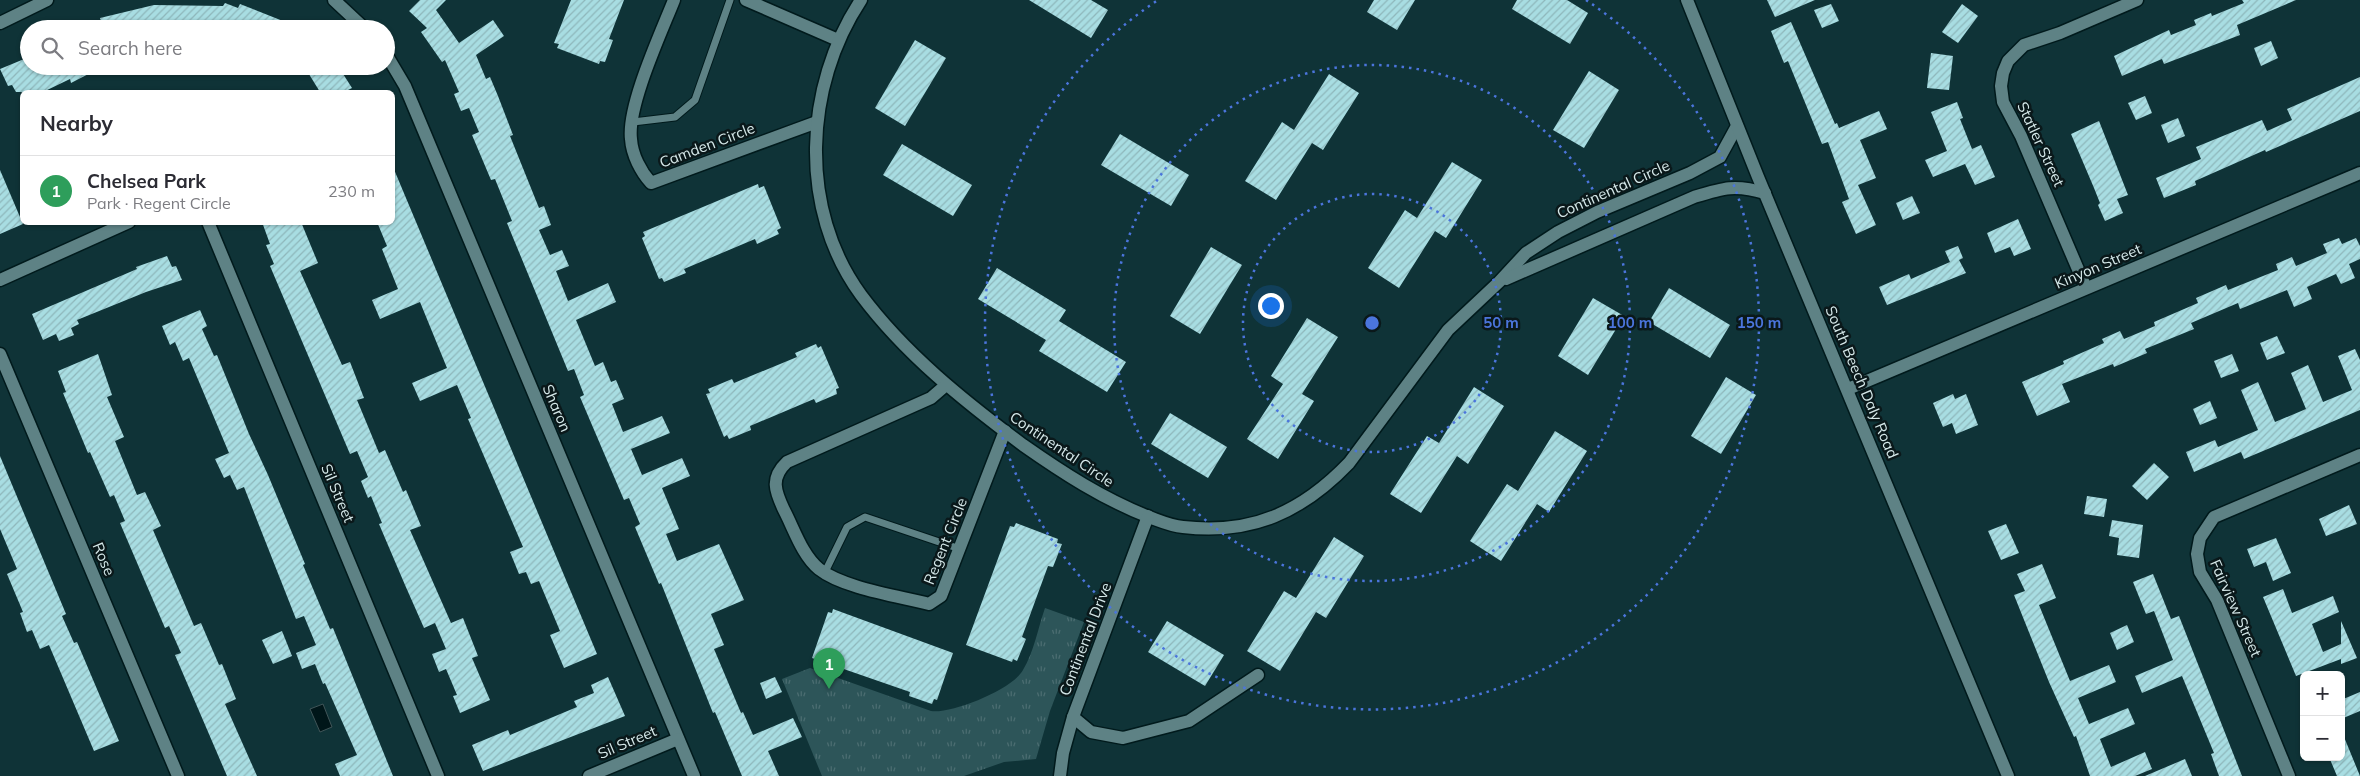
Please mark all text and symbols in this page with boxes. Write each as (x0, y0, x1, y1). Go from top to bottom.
search box (20, 20, 395, 75)
icon: search (38, 34, 66, 62)
text: Search here (78, 36, 182, 60)
street label: Statler Street (2013, 99, 2069, 189)
text: Nearby (40, 110, 113, 136)
street label: Camden Circle (657, 118, 757, 172)
street label: Continental Circle (1554, 156, 1672, 222)
text: Chelsea Park (87, 169, 206, 193)
text: 1 (51, 181, 61, 201)
text: 230 m (328, 181, 375, 201)
text: Park · Regent Circle (87, 193, 231, 213)
street label: Kinyon Street (2052, 239, 2144, 293)
your location (1258, 293, 1284, 319)
street label: South Beech Daly Road (1821, 303, 1903, 461)
text: 50 m (1483, 313, 1519, 332)
text: 100 m (1608, 313, 1652, 332)
text: 150 m (1737, 313, 1781, 332)
centre of rings (1363, 314, 1381, 332)
street label: Sharon (539, 381, 575, 435)
street label: Continental Circle (1006, 407, 1118, 491)
street label: Sil Street (317, 461, 359, 525)
street label: Regent Circle (919, 495, 971, 587)
street label: Rose (89, 539, 119, 579)
street label: Fairview Street (2206, 556, 2266, 660)
street label: Continental Drive (1055, 580, 1115, 698)
pin: 1 (813, 648, 845, 689)
map controls (2300, 671, 2345, 761)
button: + (2300, 671, 2345, 716)
button: − (2300, 716, 2345, 761)
street label: Sil Street (595, 721, 659, 763)

